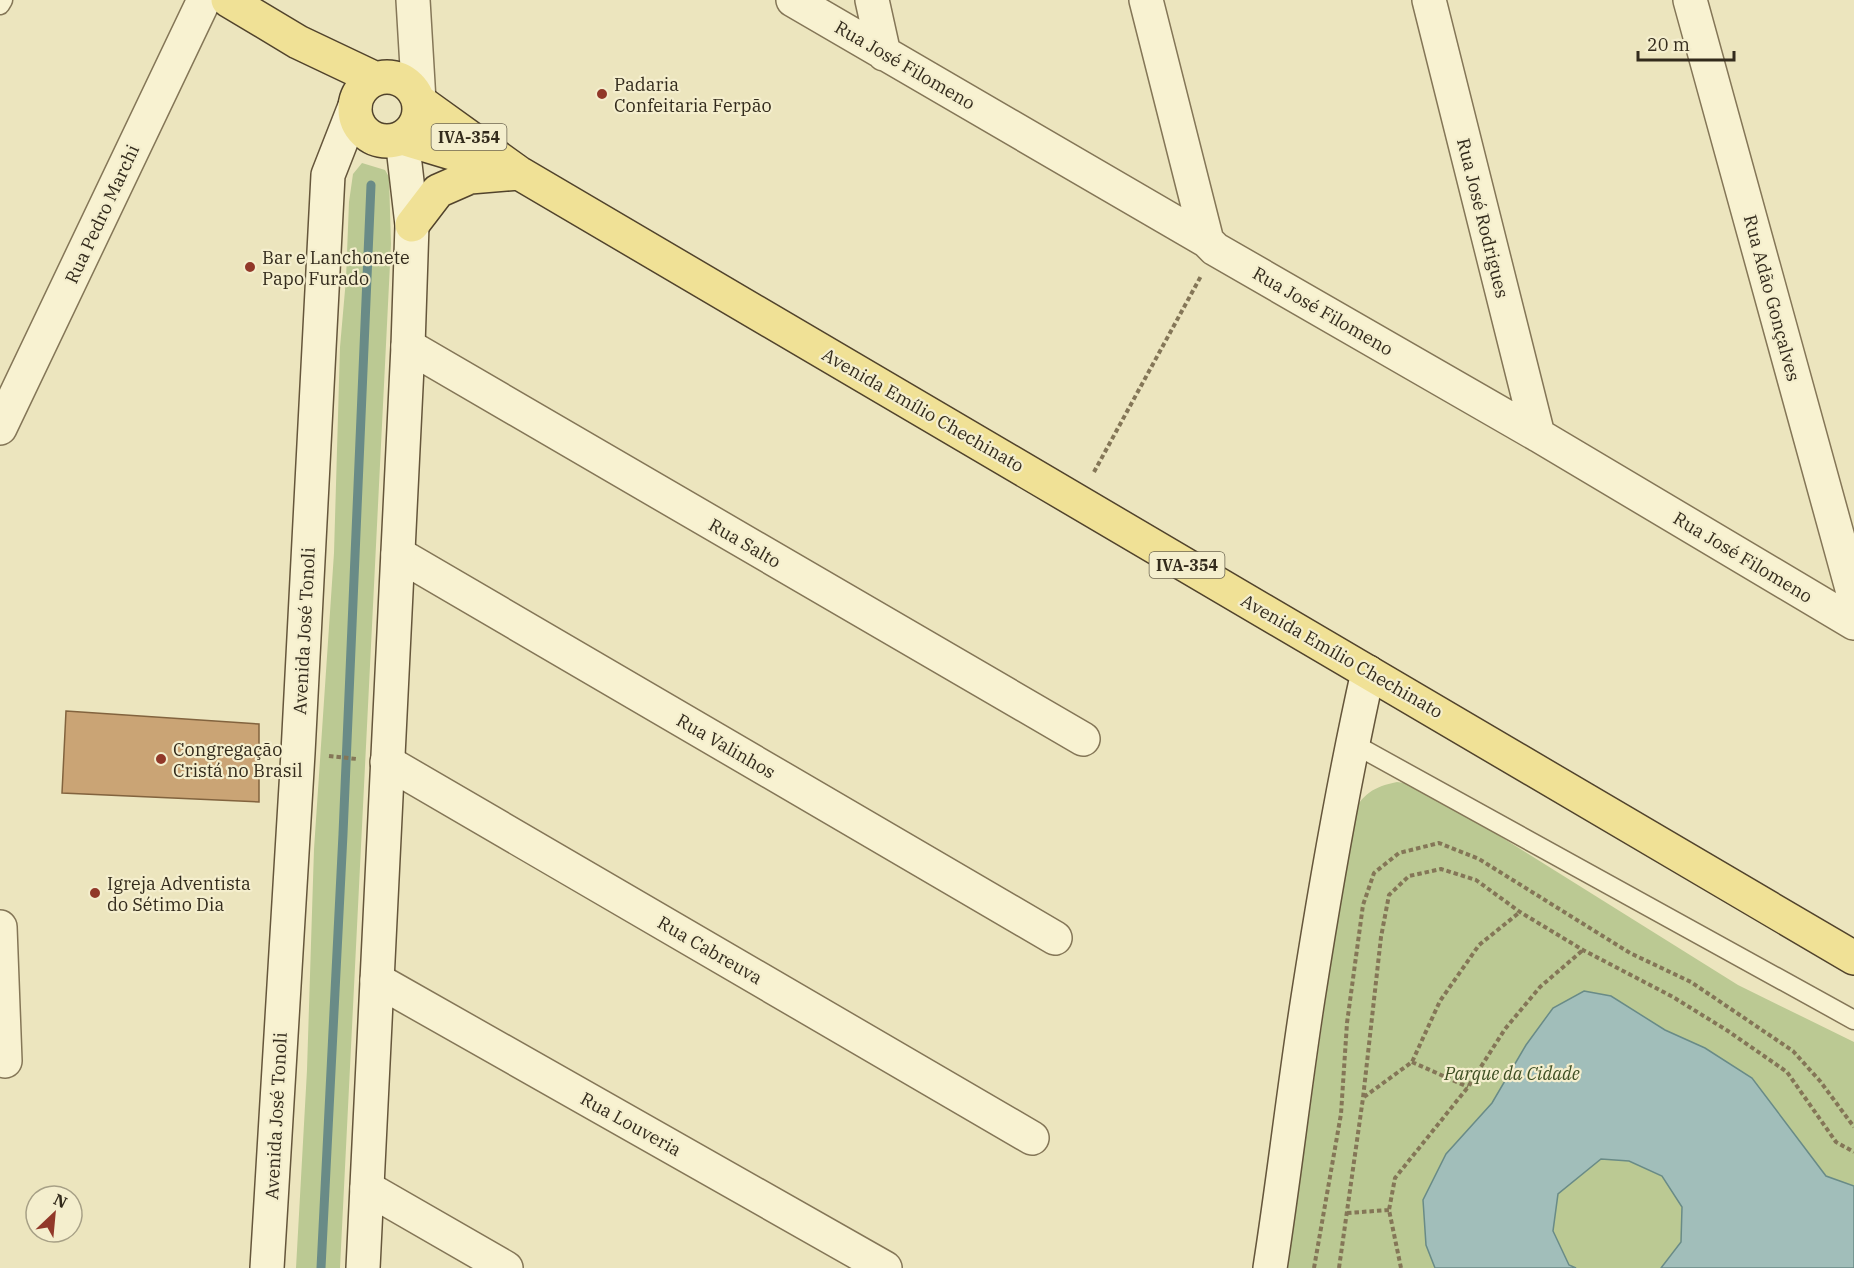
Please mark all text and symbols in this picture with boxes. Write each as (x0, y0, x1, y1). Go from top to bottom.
street label: Rua José Filomeno (831, 15, 979, 115)
scale bar (1638, 24, 1734, 62)
text: 20 m (1647, 33, 1690, 56)
place label: Padaria Confeitaria Ferpão (614, 73, 772, 117)
marker: Padaria Confeitaria Ferpão (595, 87, 609, 101)
road number: IVA-354 (432, 124, 506, 150)
street label: Rua José Rodrigues (1452, 136, 1514, 300)
street label: Rua Pedro Marchi (60, 141, 144, 287)
street label: Rua Adão Gonçalves (1739, 212, 1805, 384)
place label: Bar e Lanchonete Papo Furado (262, 246, 410, 290)
marker: Bar e Lanchonete Papo Furado (243, 260, 257, 274)
street label: Rua José Filomeno (1249, 261, 1397, 361)
street label: Avenida Emílio Chechinato (818, 343, 1028, 477)
street label: Rua José Filomeno (1669, 506, 1817, 608)
street label: Rua Salto (705, 513, 785, 573)
street label: Avenida José Tonoli (288, 546, 320, 715)
road number: IVA-354 (1150, 552, 1224, 578)
street label: Avenida Emílio Chechinato (1237, 589, 1447, 723)
street label: Rua Valinhos (672, 708, 780, 784)
place label: Congregação Cristá no Brasil (173, 738, 303, 782)
marker: Congregação Cristá no Brasil (154, 752, 168, 766)
place label: Igreja Adventista do Sétimo Dia (107, 872, 251, 916)
marker: Igreja Adventista do Sétimo Dia (88, 886, 102, 900)
street label: Rua Cabreuva (654, 911, 767, 989)
street label: Avenida José Tonoli (260, 1031, 292, 1200)
park label: Parque da Cidade (1443, 1062, 1580, 1085)
street label: Rua Louveria (577, 1087, 686, 1161)
north arrow (24, 1184, 84, 1244)
text: N (51, 1189, 71, 1212)

